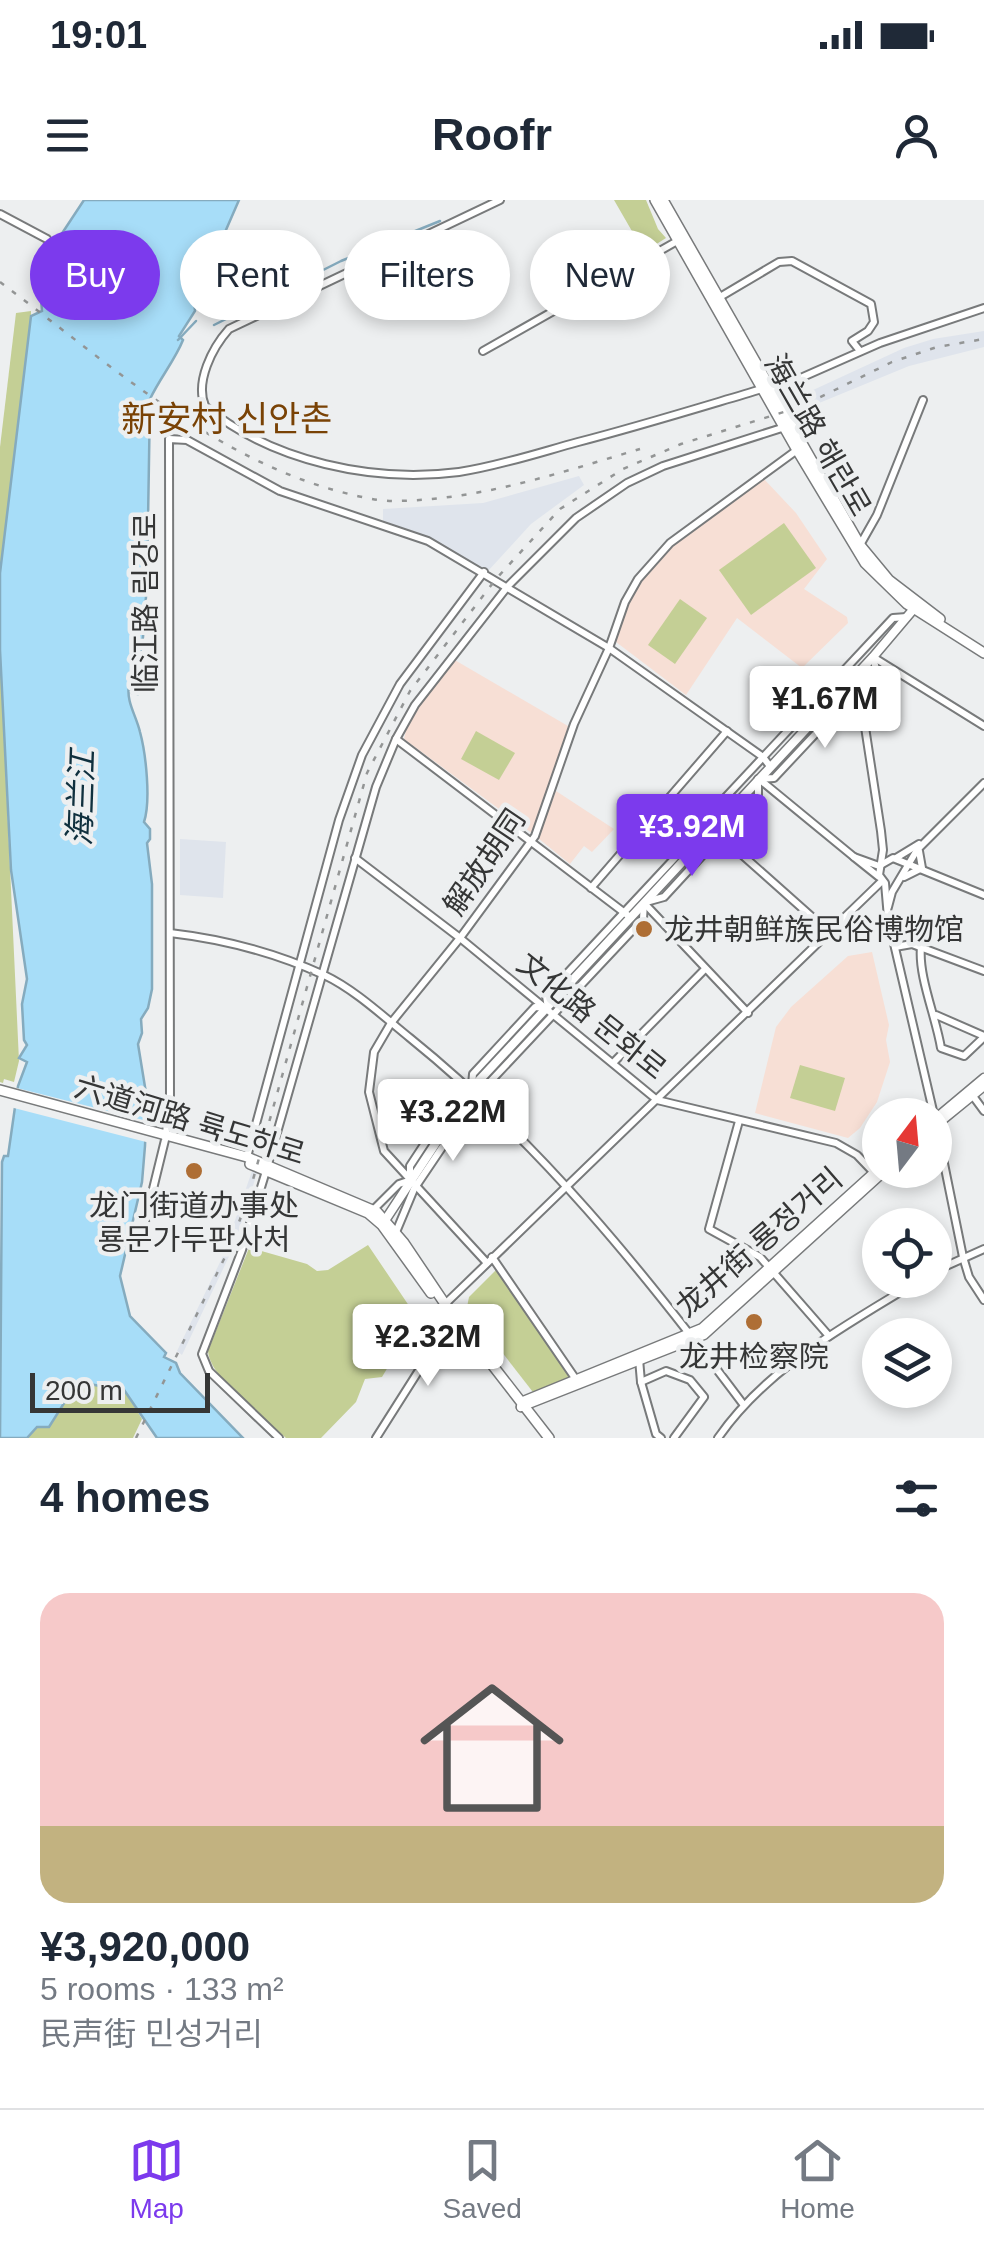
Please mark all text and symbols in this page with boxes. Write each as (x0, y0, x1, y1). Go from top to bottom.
text: 19:01 (50, 14, 147, 56)
icon: menu (40, 108, 95, 163)
icon: person (889, 108, 944, 163)
text: Roofr (432, 109, 552, 160)
chip: Buy (30, 230, 160, 320)
chip: Rent (180, 230, 324, 320)
chip: Filters (344, 230, 510, 320)
chip: New (530, 230, 670, 320)
street label: 海兰路 해란로 (758, 348, 878, 522)
district label: 新安村 신안촌 (121, 399, 333, 438)
street label: 临江路 림강로 (129, 512, 162, 694)
pin: ¥1.67M (744, 666, 906, 751)
text: ¥1.67M (772, 680, 878, 716)
water label: 海兰江 (61, 746, 101, 847)
pin: ¥3.92M (611, 794, 773, 879)
street label: 解放胡同 (437, 803, 531, 921)
text: ¥3.92M (639, 808, 745, 844)
place label: 龙井朝鲜族民俗博物馆 (664, 913, 964, 946)
marker: 龙井朝鲜族民俗博物馆 (633, 918, 655, 940)
street label: 文化路 문화로 (511, 946, 673, 1086)
street label: 六道河路 륙도하로 (71, 1069, 309, 1171)
pin: ¥3.22M (372, 1079, 534, 1164)
text: ¥3.22M (400, 1093, 506, 1129)
north arrow (862, 1098, 952, 1188)
map controls (862, 1098, 952, 1408)
marker: 龙门街道办事处 룡문가두판사처 (183, 1160, 205, 1182)
street label: 龙井街 룡정거리 (669, 1161, 849, 1323)
place label: 龙门街道办事处 룡문가두판사처 (89, 1189, 299, 1256)
button: locate (862, 1208, 952, 1298)
pin: ¥2.32M (347, 1304, 509, 1389)
marker: 龙井检察院 (743, 1311, 765, 1333)
text: ¥2.32M (375, 1318, 481, 1354)
button: layers (862, 1318, 952, 1408)
place label: 龙井检察院 (679, 1340, 829, 1373)
scale bar (30, 1368, 210, 1412)
text: 200 m (45, 1375, 123, 1406)
icon: filters (889, 1471, 944, 1526)
text: 4 homes (40, 1474, 210, 1521)
icon: home (402, 1658, 582, 1838)
text: ¥3,920,000 (40, 1923, 250, 1970)
text: 5 rooms · 133 m² (40, 1971, 284, 2007)
text: 民声街 민성거리 (40, 2016, 263, 2052)
tab: Map (129, 2133, 184, 2225)
tab: Saved (442, 2133, 522, 2225)
tab: Home (780, 2133, 855, 2225)

